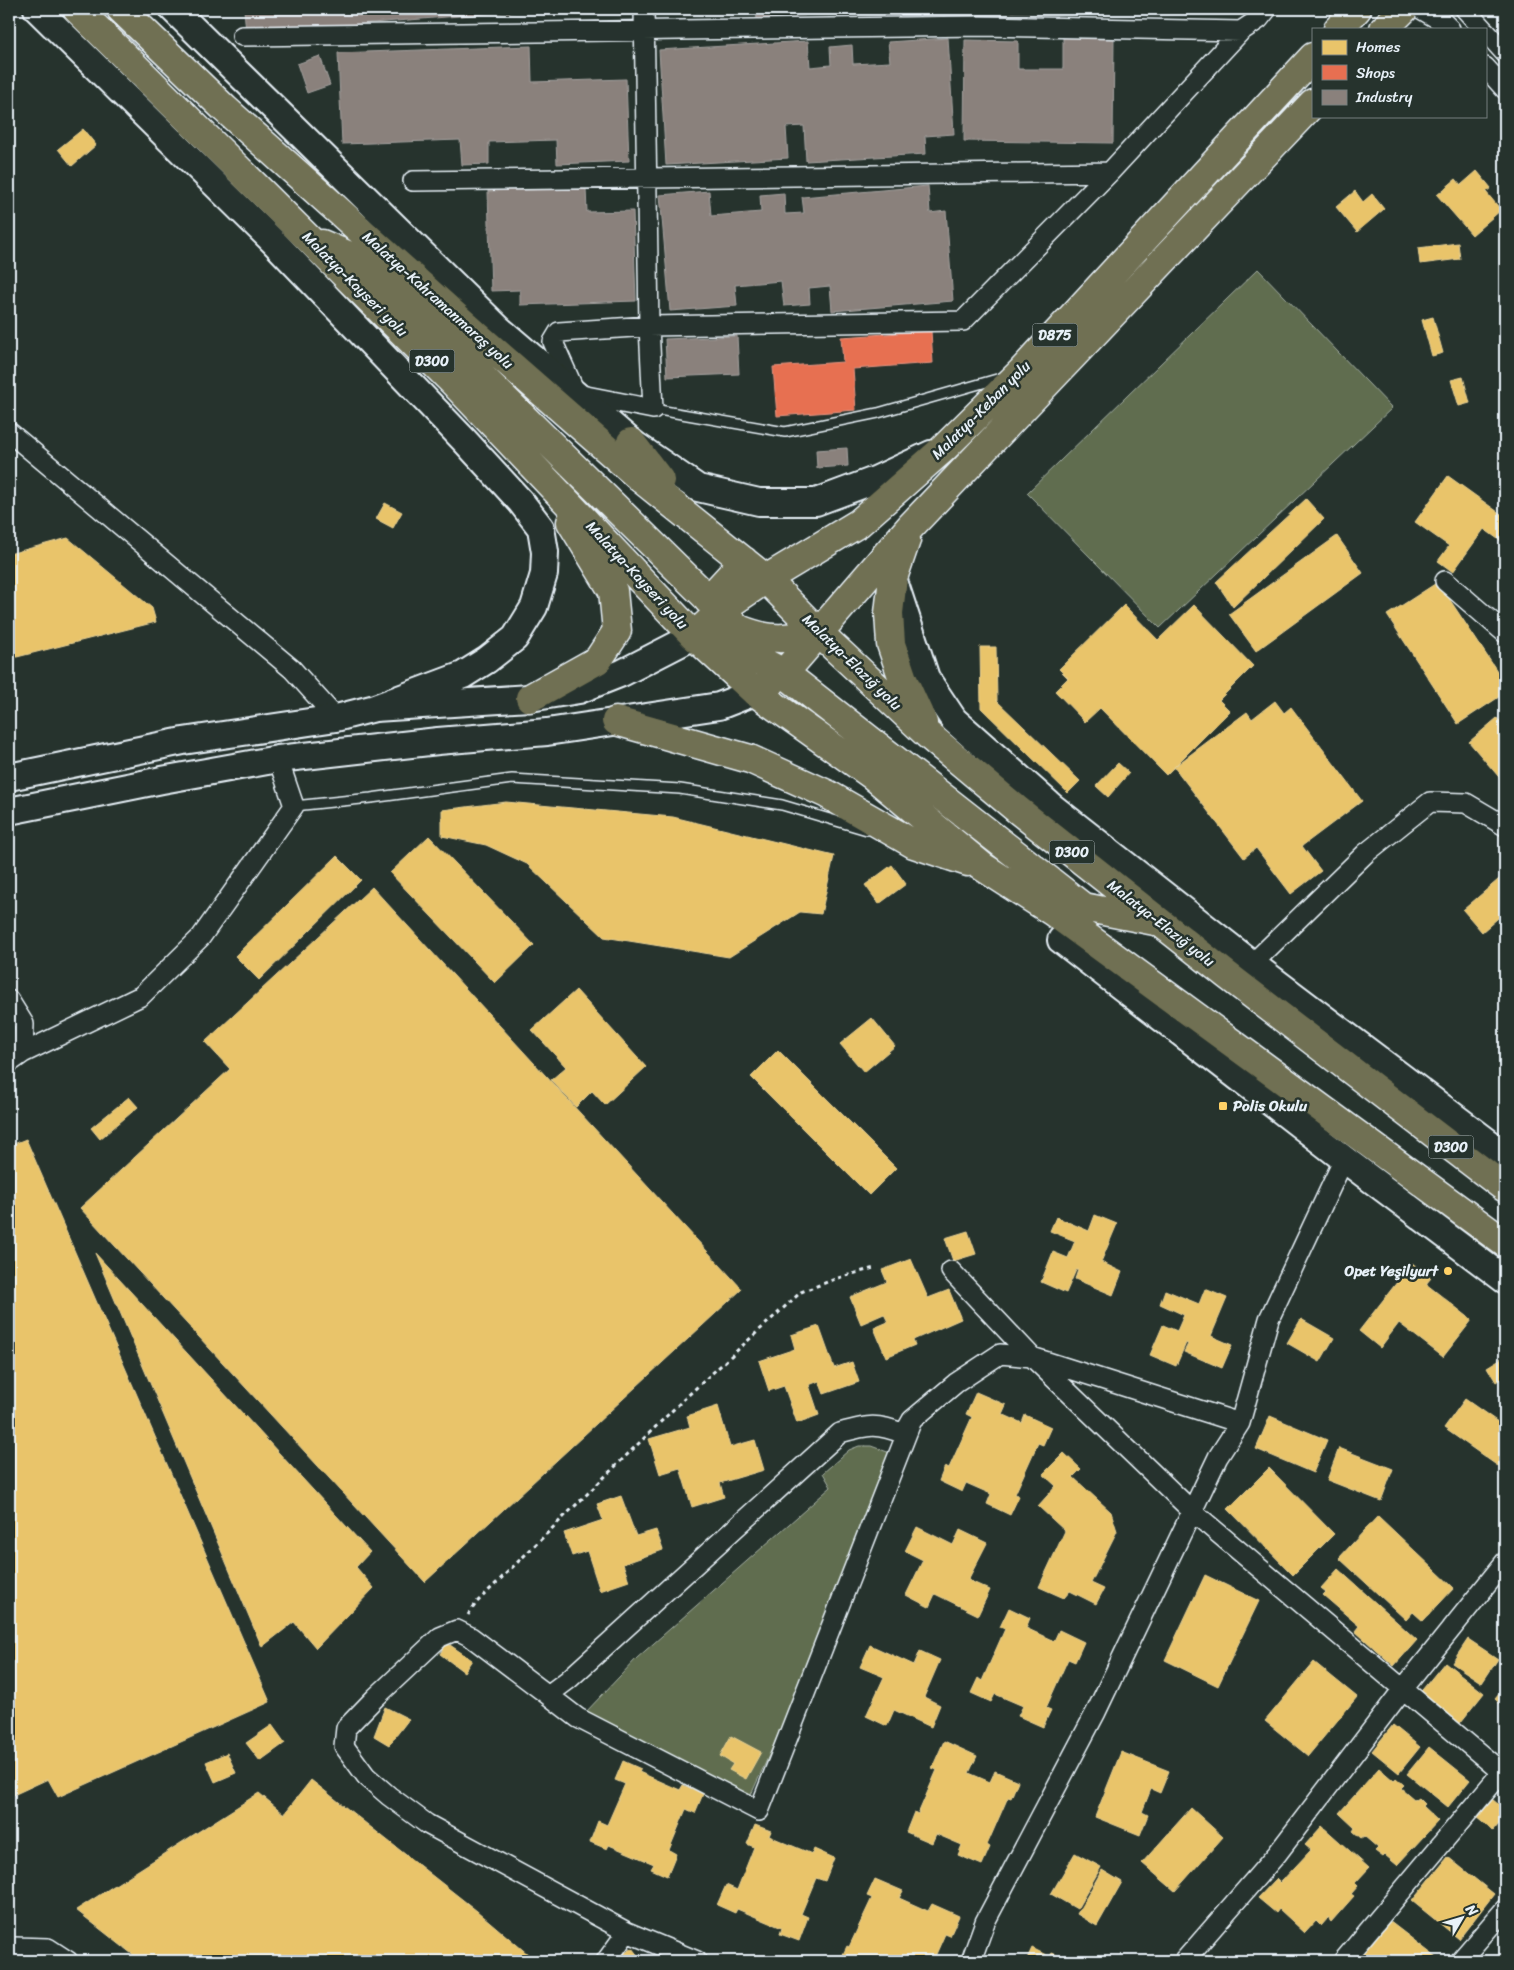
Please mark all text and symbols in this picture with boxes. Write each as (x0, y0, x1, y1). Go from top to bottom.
legend (1312, 28, 1486, 118)
text: Homes (1356, 34, 1400, 60)
text: Shops (1356, 60, 1396, 86)
text: Industry (1355, 84, 1413, 110)
street label: Malatya-Kayseri yolu (296, 225, 414, 343)
street label: Malatya-Kahramanmaraş yolu (356, 225, 520, 375)
road number: D875 (1032, 324, 1078, 346)
road number: D300 (410, 350, 454, 372)
street label: Malatya-Keban yolu (925, 354, 1037, 466)
street label: Malatya-Kayseri yolu (579, 514, 695, 636)
street label: Malatya-Elazığ yolu (796, 607, 908, 717)
road number: D300 (1050, 840, 1094, 864)
street label: Malatya-Elazığ yolu (1101, 872, 1221, 974)
place label: Polis Okulu (1233, 1093, 1308, 1119)
marker: Polis Okulu (1217, 1100, 1229, 1112)
road number: D300 (1428, 1136, 1474, 1158)
place label: Opet Yeşilyurt (1343, 1258, 1439, 1284)
marker: Opet Yeşilyurt (1442, 1265, 1454, 1277)
north arrow (1436, 1892, 1486, 1942)
text: N (1458, 1898, 1485, 1922)

